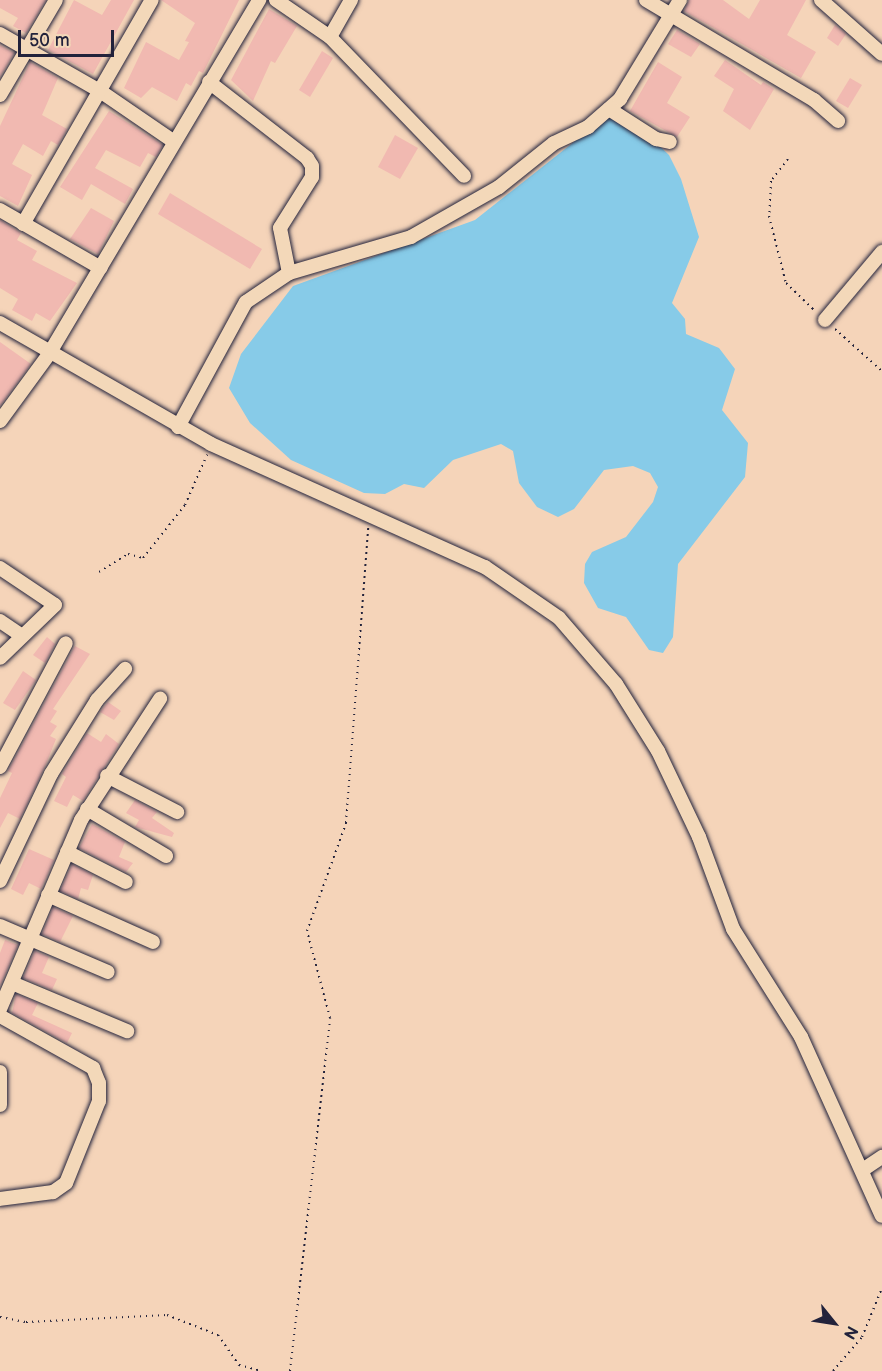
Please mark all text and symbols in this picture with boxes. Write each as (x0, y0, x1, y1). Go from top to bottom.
scale bar (21, 18, 117, 56)
text: 50 m (29, 30, 70, 51)
north arrow (804, 1293, 864, 1353)
text: N (839, 1322, 861, 1342)

